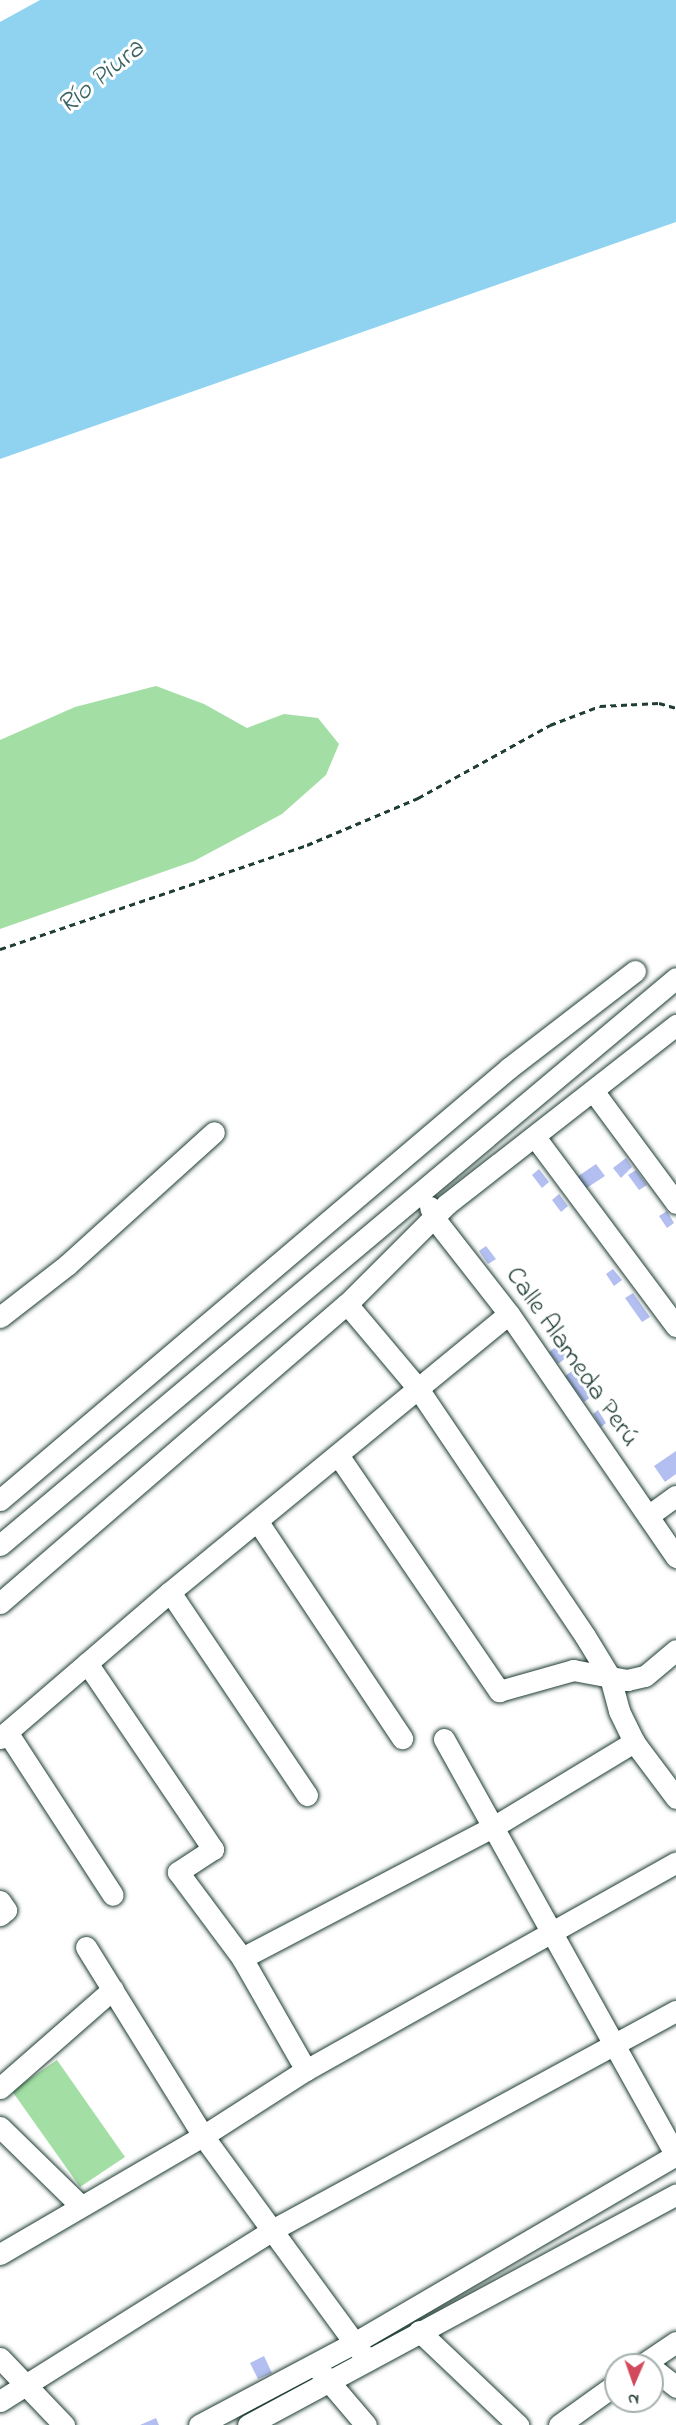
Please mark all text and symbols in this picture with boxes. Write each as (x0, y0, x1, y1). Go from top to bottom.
water label: Río Piura (52, 33, 152, 123)
street label: Calle Alameda Perú (498, 1261, 646, 1453)
north arrow (604, 2353, 664, 2413)
text: N (628, 2387, 639, 2411)

